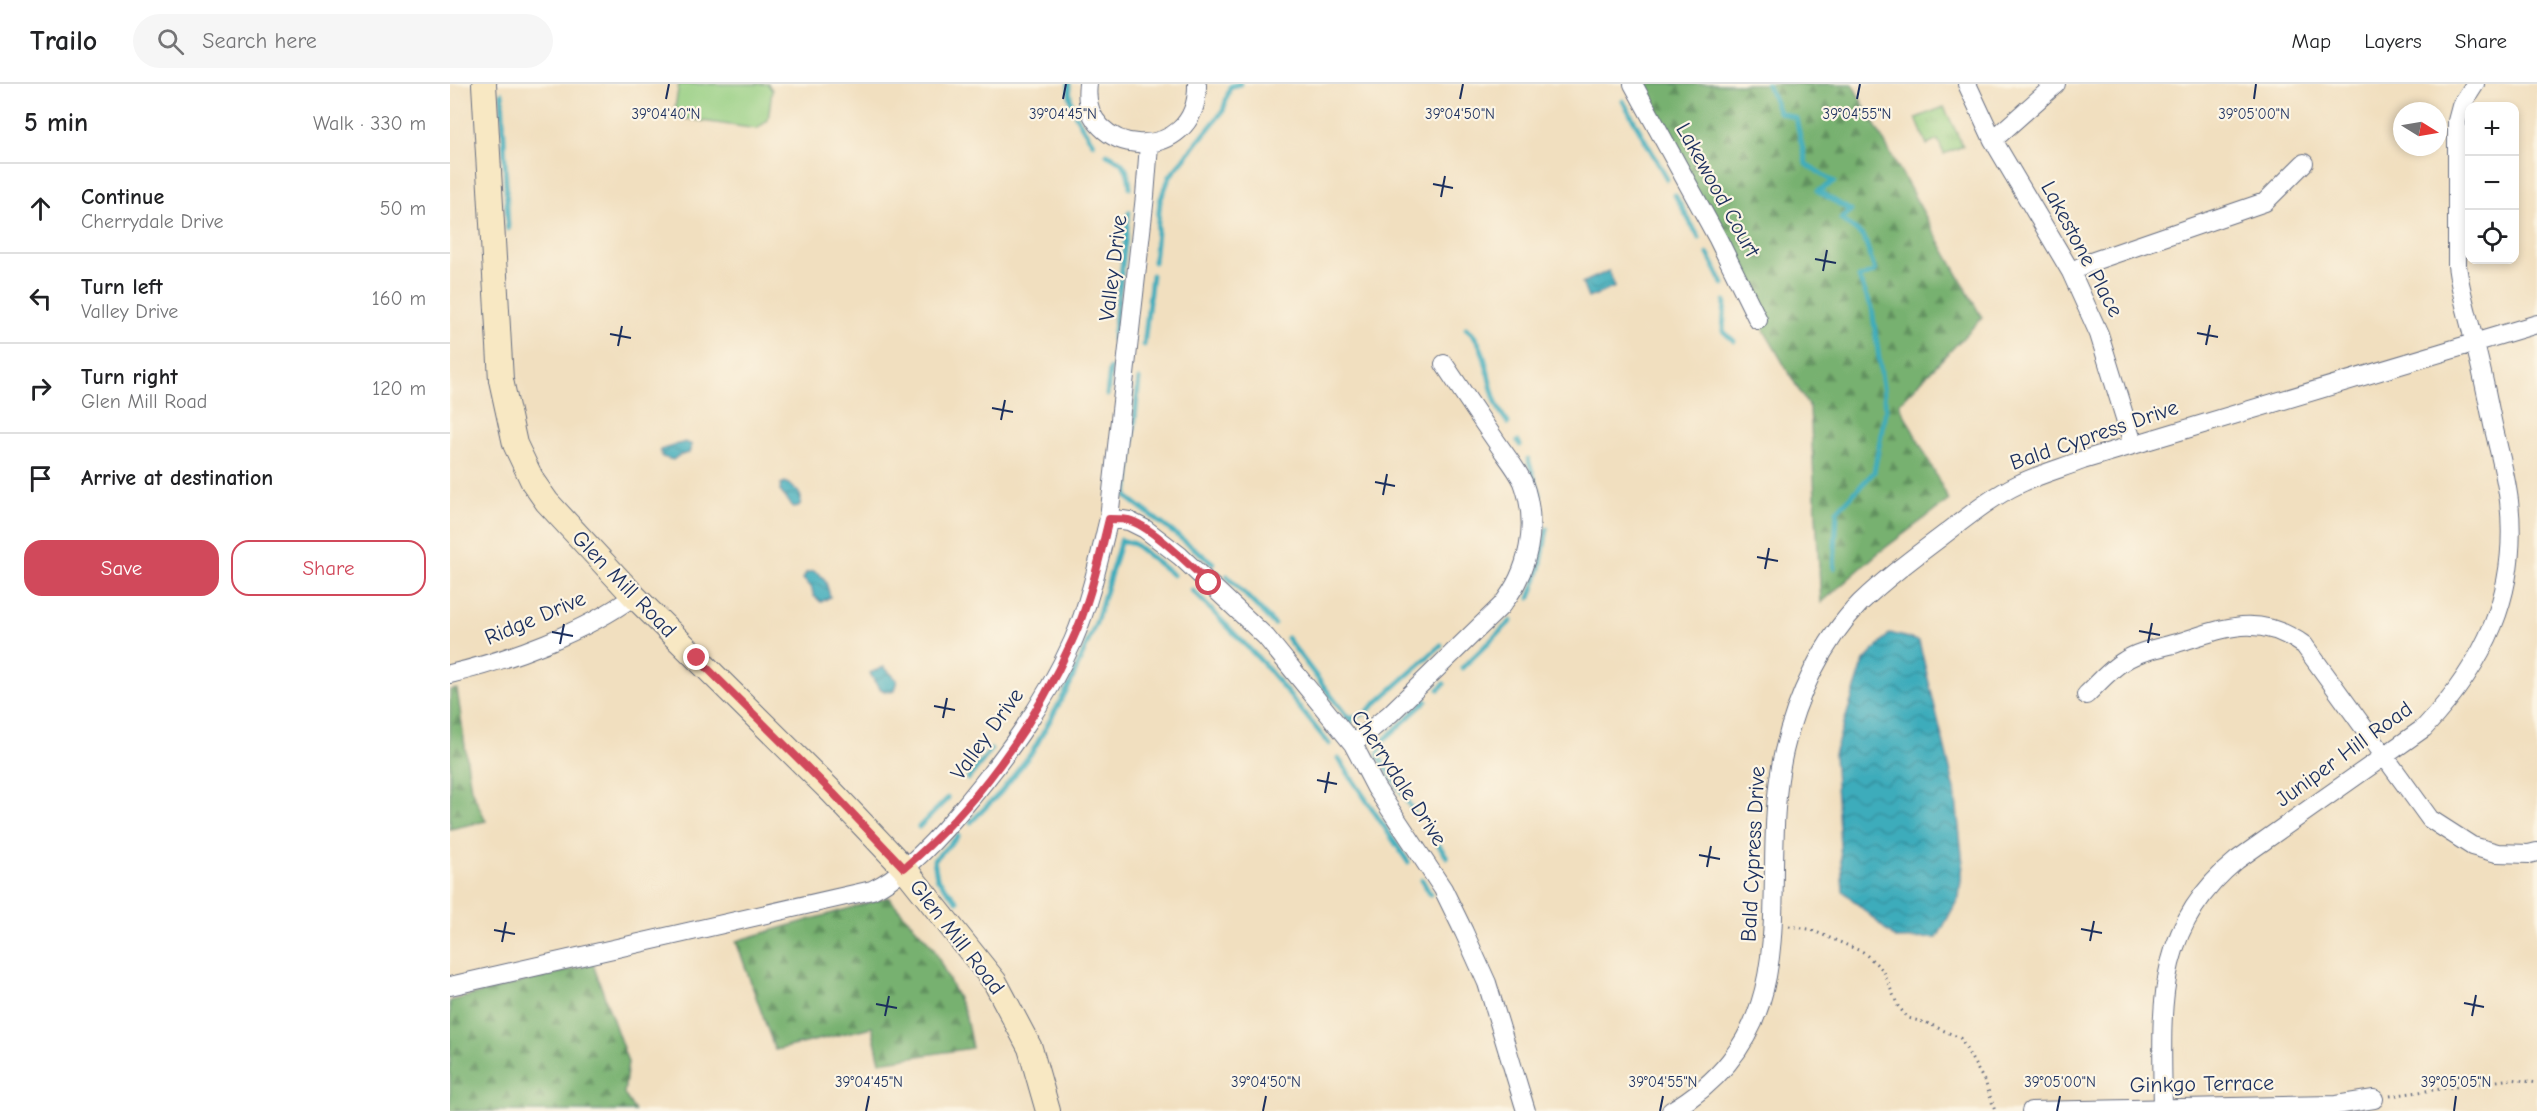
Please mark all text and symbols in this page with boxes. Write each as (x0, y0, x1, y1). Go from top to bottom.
search box (133, 14, 553, 68)
text: Trailo (30, 25, 97, 57)
icon: search (154, 25, 187, 58)
text: Search here (202, 28, 317, 54)
text: Map (2292, 29, 2331, 53)
text: Layers (2364, 29, 2422, 53)
text: Share (2455, 29, 2507, 53)
north arrow (2393, 102, 2447, 156)
map controls (2465, 102, 2519, 264)
button: + (2465, 102, 2519, 156)
text: 39°04'40"N (632, 105, 701, 123)
text: 39°04'45"N (1029, 105, 1097, 123)
text: 39°04'50"N (1425, 105, 1495, 123)
text: 39°04'55"N (1823, 105, 1891, 123)
text: 39°05'00"N (2218, 105, 2290, 123)
text: 5 min (24, 108, 88, 138)
text: Walk · 330 m (313, 112, 426, 135)
street label: Lakewood Court (1670, 118, 1766, 262)
button: − (2465, 156, 2519, 210)
street label: Lakestone Place (2035, 177, 2129, 321)
text: Continue (81, 184, 164, 210)
icon: ahead (24, 192, 57, 225)
text: 50 m (380, 197, 426, 220)
text: Cherrydale Drive (81, 210, 224, 233)
button: locate (2465, 210, 2519, 264)
street label: Valley Drive (1094, 213, 1132, 323)
text: Turn left (81, 274, 163, 300)
icon: left (24, 282, 57, 315)
text: 160 m (372, 287, 426, 310)
text: Valley Drive (81, 300, 178, 323)
text: Turn right (81, 364, 178, 390)
icon: right (24, 372, 57, 405)
text: 120 m (372, 377, 426, 400)
text: Glen Mill Road (81, 390, 207, 413)
street label: Bald Cypress Drive (2006, 394, 2182, 476)
icon: arrive (24, 462, 57, 495)
text: Arrive at destination (81, 465, 273, 491)
street label: Glen Mill Road (566, 525, 682, 643)
button: Save (24, 540, 219, 596)
button: Share (231, 540, 426, 596)
route start (1195, 569, 1221, 595)
street label: Ridge Drive (481, 585, 589, 651)
route end (683, 644, 709, 670)
street label: Valley Drive (945, 683, 1029, 785)
street label: Juniper Hill Road (2271, 696, 2417, 812)
street label: Cherrydale Drive (1345, 705, 1453, 851)
street label: Bald Cypress Drive (1735, 765, 1771, 943)
street label: Glen Mill Road (904, 874, 1010, 1000)
street label: Ginkgo Terrace (2130, 1070, 2274, 1098)
text: 39°04'45"N (835, 1073, 903, 1091)
text: 39°04'50"N (1231, 1073, 1301, 1091)
text: 39°04'55"N (1629, 1073, 1697, 1091)
text: 39°05'00"N (2024, 1073, 2096, 1091)
text: 39°05'05"N (2421, 1073, 2491, 1091)

